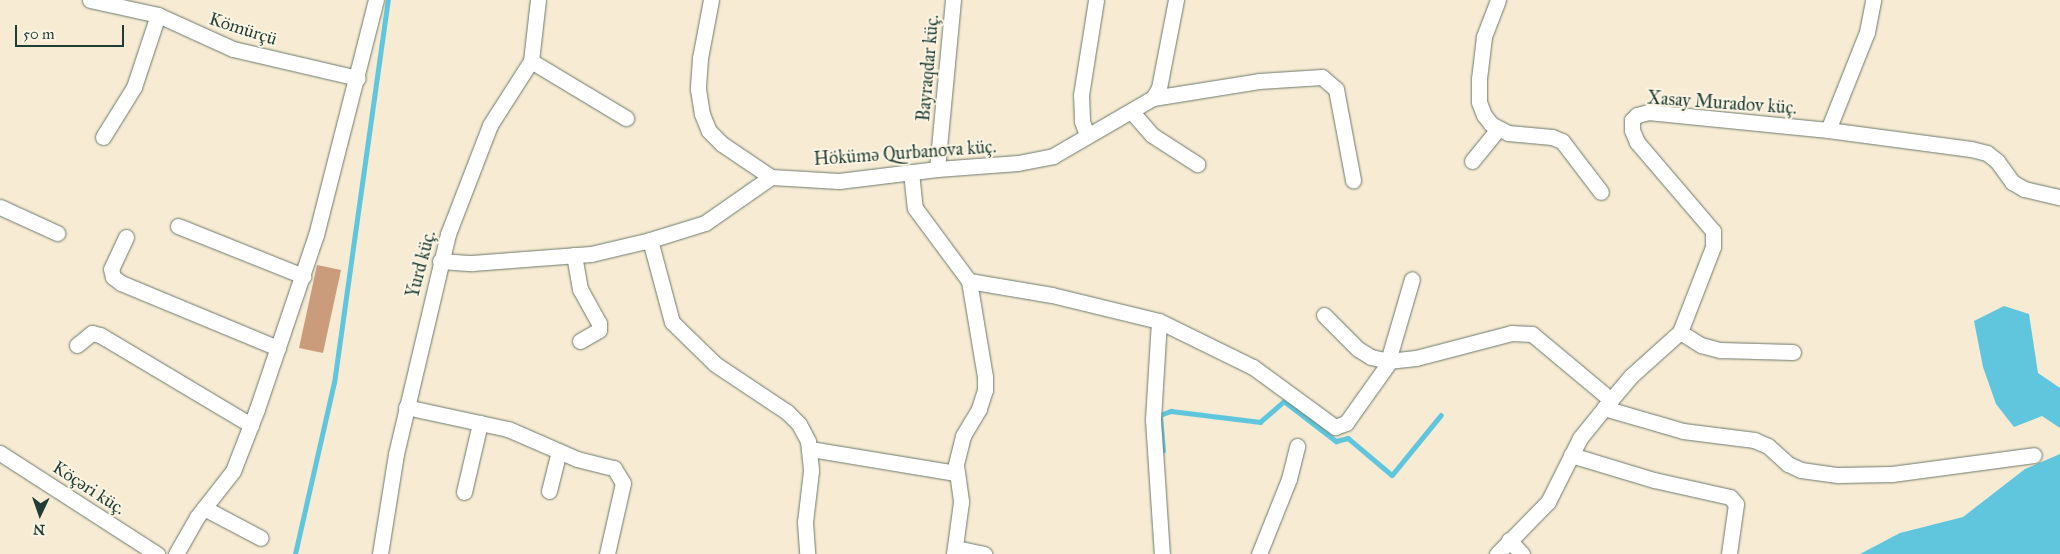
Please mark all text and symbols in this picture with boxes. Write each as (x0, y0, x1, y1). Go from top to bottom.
street label: Kömürçü (206, 8, 280, 50)
street label: Bayraqdar küç. (913, 14, 943, 122)
scale bar (18, 15, 126, 47)
text: 50 m (23, 25, 55, 43)
street label: Xasay Muradov küç. (1646, 87, 1798, 119)
street label: Hökümə Qurbanova küç. (813, 136, 997, 170)
street label: Yurd küç. (402, 228, 440, 300)
street label: Köçəri küç. (49, 457, 129, 519)
north arrow (15, 489, 65, 539)
text: N (33, 521, 46, 538)

